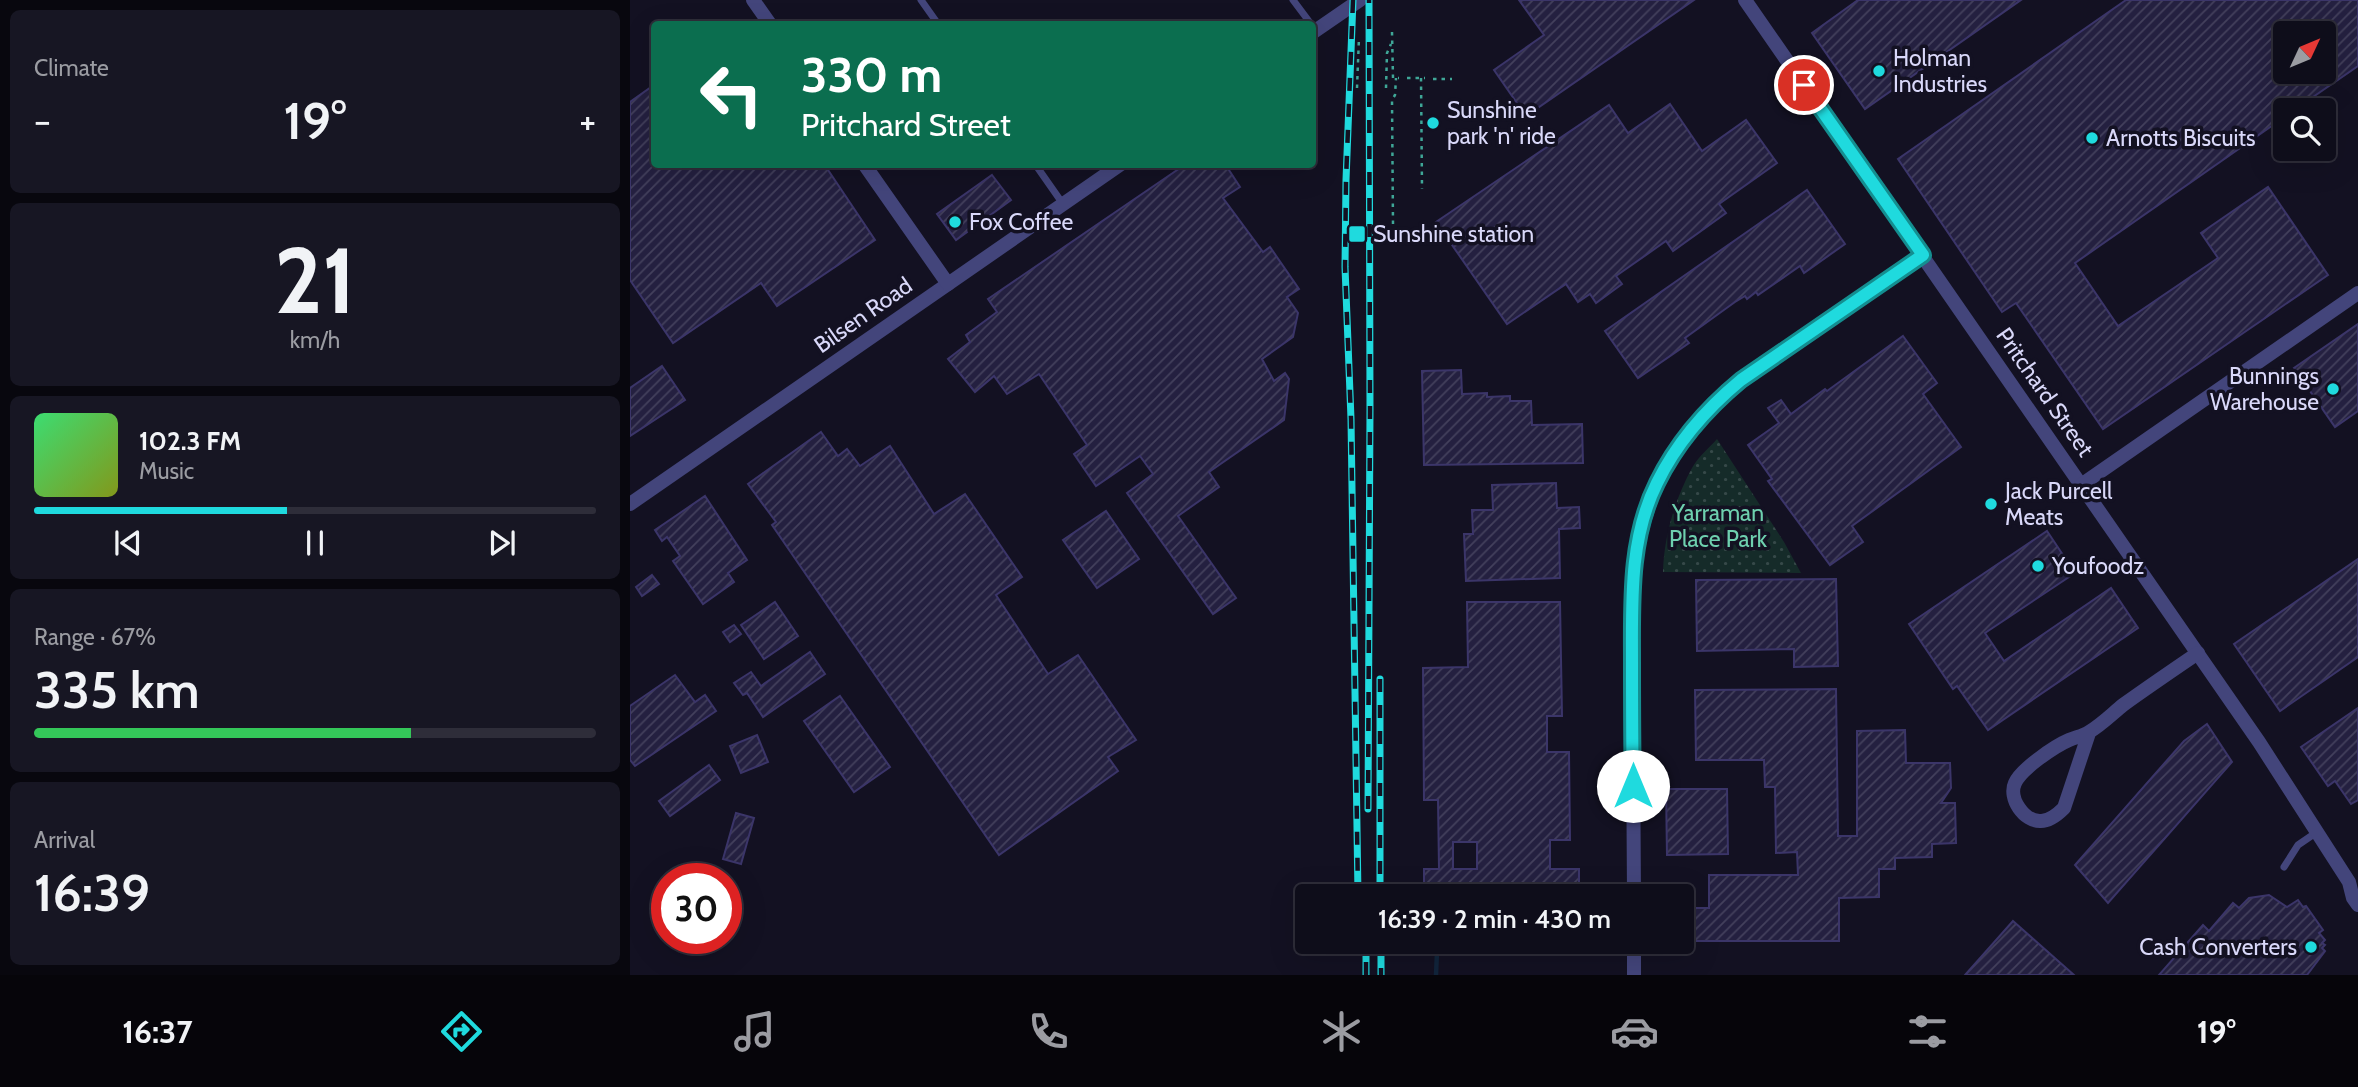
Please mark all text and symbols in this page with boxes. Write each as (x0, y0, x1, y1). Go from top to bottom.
north arrow (2273, 21, 2336, 84)
map controls (2273, 21, 2336, 161)
place label: Holman Industries (1893, 44, 1987, 98)
text: 330 m (801, 45, 942, 104)
icon: left (686, 49, 777, 140)
text: Climate (34, 54, 109, 82)
pin (1774, 55, 1834, 115)
marker: Holman Industries (1871, 63, 1887, 79)
icon: arrive (1785, 66, 1823, 104)
text: 19° (284, 89, 346, 152)
place label: Sunshine park 'n' ride (1447, 96, 1556, 150)
text: − (34, 97, 51, 144)
text: + (579, 97, 596, 144)
button: search (2273, 98, 2336, 161)
text: Pritchard Street (801, 105, 1011, 144)
marker: Sunshine park 'n' ride (1425, 115, 1441, 131)
place label: Arnotts Biscuits (2106, 124, 2256, 152)
marker: Arnotts Biscuits (2084, 130, 2100, 146)
place label: Fox Coffee (969, 208, 1073, 236)
marker: Fox Coffee (947, 214, 963, 230)
place label: Sunshine station (1373, 220, 1534, 248)
marker: Sunshine station (1347, 224, 1367, 244)
text: 21 (274, 225, 356, 336)
street label: Bilsen Road (809, 271, 917, 359)
street label: Pritchard Street (1990, 322, 2100, 462)
text: km/h (290, 326, 340, 354)
place label: Bunnings Warehouse (2210, 362, 2319, 416)
marker: Bunnings Warehouse (2325, 381, 2341, 397)
text: 102.3 FM (139, 425, 241, 457)
text: Music (139, 457, 194, 485)
place label: Jack Purcell Meats (2004, 477, 2113, 531)
marker: Jack Purcell Meats (1983, 496, 1999, 512)
park label: Yarraman Place Park (1669, 499, 1768, 553)
icon: previous (109, 524, 147, 562)
icon: pause (296, 524, 334, 562)
icon: next (483, 524, 521, 562)
place label: Youfoodz (2051, 552, 2144, 580)
marker: Youfoodz (2030, 558, 2046, 574)
text: Range · 67% (34, 623, 156, 651)
text: 335 km (34, 658, 200, 721)
position arrow (1596, 749, 1670, 823)
text: Arrival (34, 826, 95, 854)
text: 16:39 (34, 861, 150, 924)
speed limit sign: 30 (651, 863, 742, 954)
text: 16:39 · 2 min · 430 m (1378, 903, 1611, 935)
place label: Cash Converters (2139, 933, 2297, 961)
marker: Cash Converters (2303, 939, 2319, 955)
icon: directions (437, 1007, 486, 1056)
icon: music (730, 1007, 779, 1056)
icon: phone (1024, 1007, 1073, 1056)
icon: climate (1317, 1007, 1366, 1056)
icon: car (1610, 1007, 1659, 1056)
icon: filters (1903, 1007, 1952, 1056)
text: 16:37 (122, 1012, 193, 1051)
text: 19° (2197, 1012, 2236, 1051)

